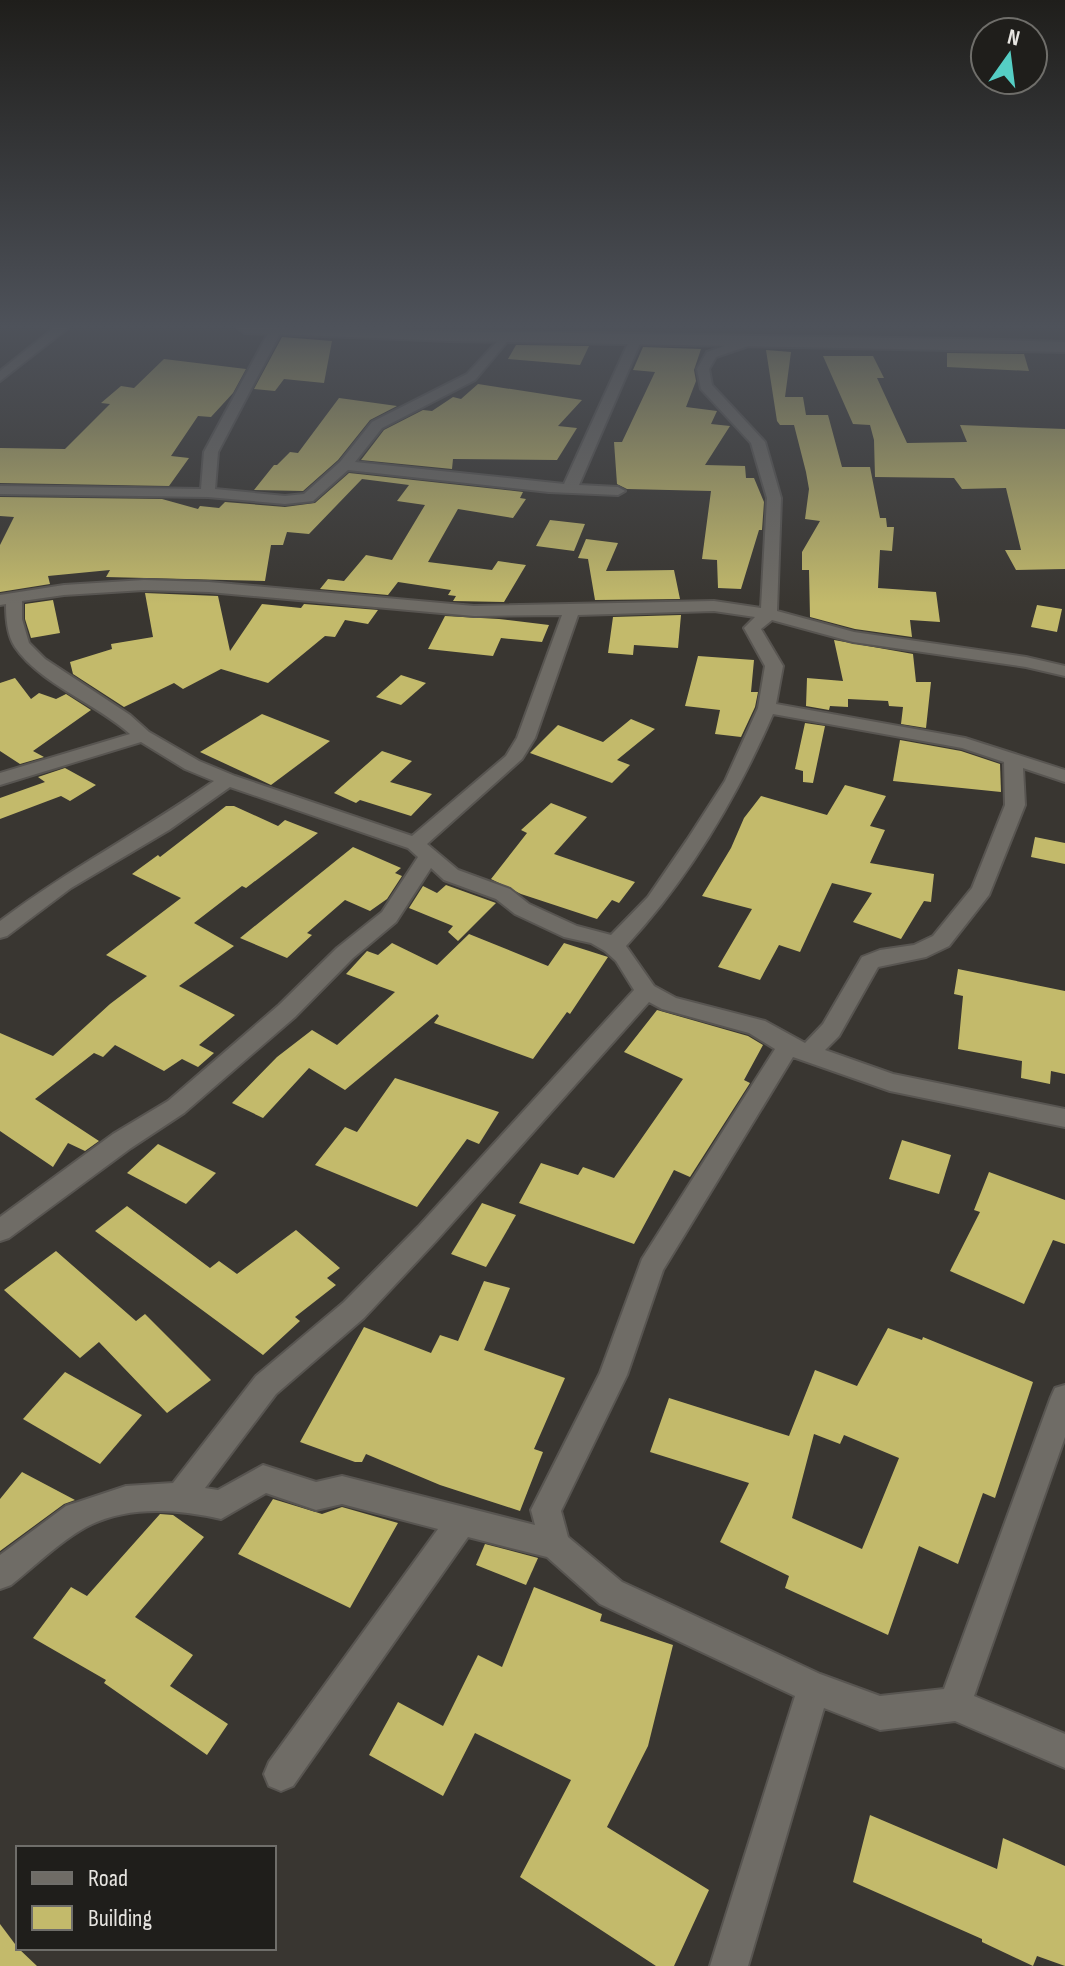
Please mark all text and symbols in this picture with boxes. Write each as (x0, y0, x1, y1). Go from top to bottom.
north arrow (969, 16, 1049, 96)
text: N (1005, 24, 1022, 53)
legend (16, 1846, 276, 1950)
text: Road (88, 1864, 128, 1893)
text: Building (88, 1904, 152, 1933)

